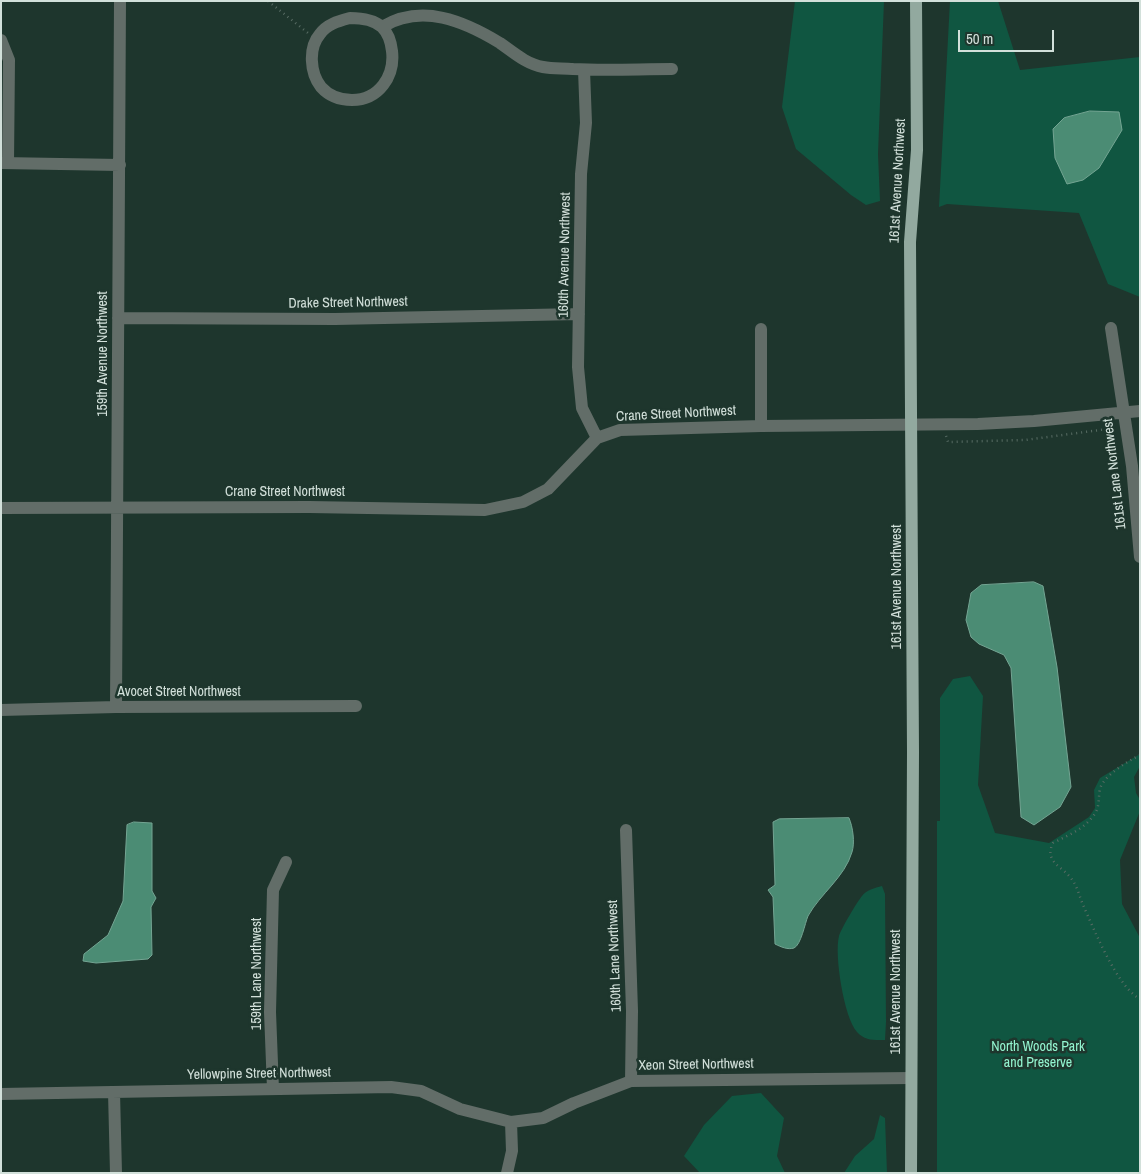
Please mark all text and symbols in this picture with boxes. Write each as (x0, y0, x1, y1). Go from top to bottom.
scale bar (961, 20, 1057, 52)
text: 50 m (966, 28, 993, 49)
street label: 161st Avenue Northwest (886, 118, 910, 244)
street label: 160th Avenue Northwest (556, 192, 574, 318)
street label: 159th Avenue Northwest (95, 291, 111, 417)
street label: Drake Street Northwest (288, 294, 408, 312)
street label: Crane Street Northwest (616, 402, 736, 426)
street label: 161st Lane Northwest (1100, 418, 1130, 530)
street label: Crane Street Northwest (225, 484, 345, 500)
street label: 161st Avenue Northwest (889, 525, 905, 649)
street label: Avocet Street Northwest (117, 684, 241, 700)
street label: 160th Lane Northwest (605, 900, 625, 1012)
street label: 159th Lane Northwest (249, 918, 265, 1030)
street label: 161st Avenue Northwest (888, 930, 904, 1054)
park label: North Woods Park and Preserve (991, 1039, 1085, 1072)
street label: Xeon Street Northwest (638, 1056, 754, 1074)
street label: Yellowpine Street Northwest (187, 1064, 331, 1084)

